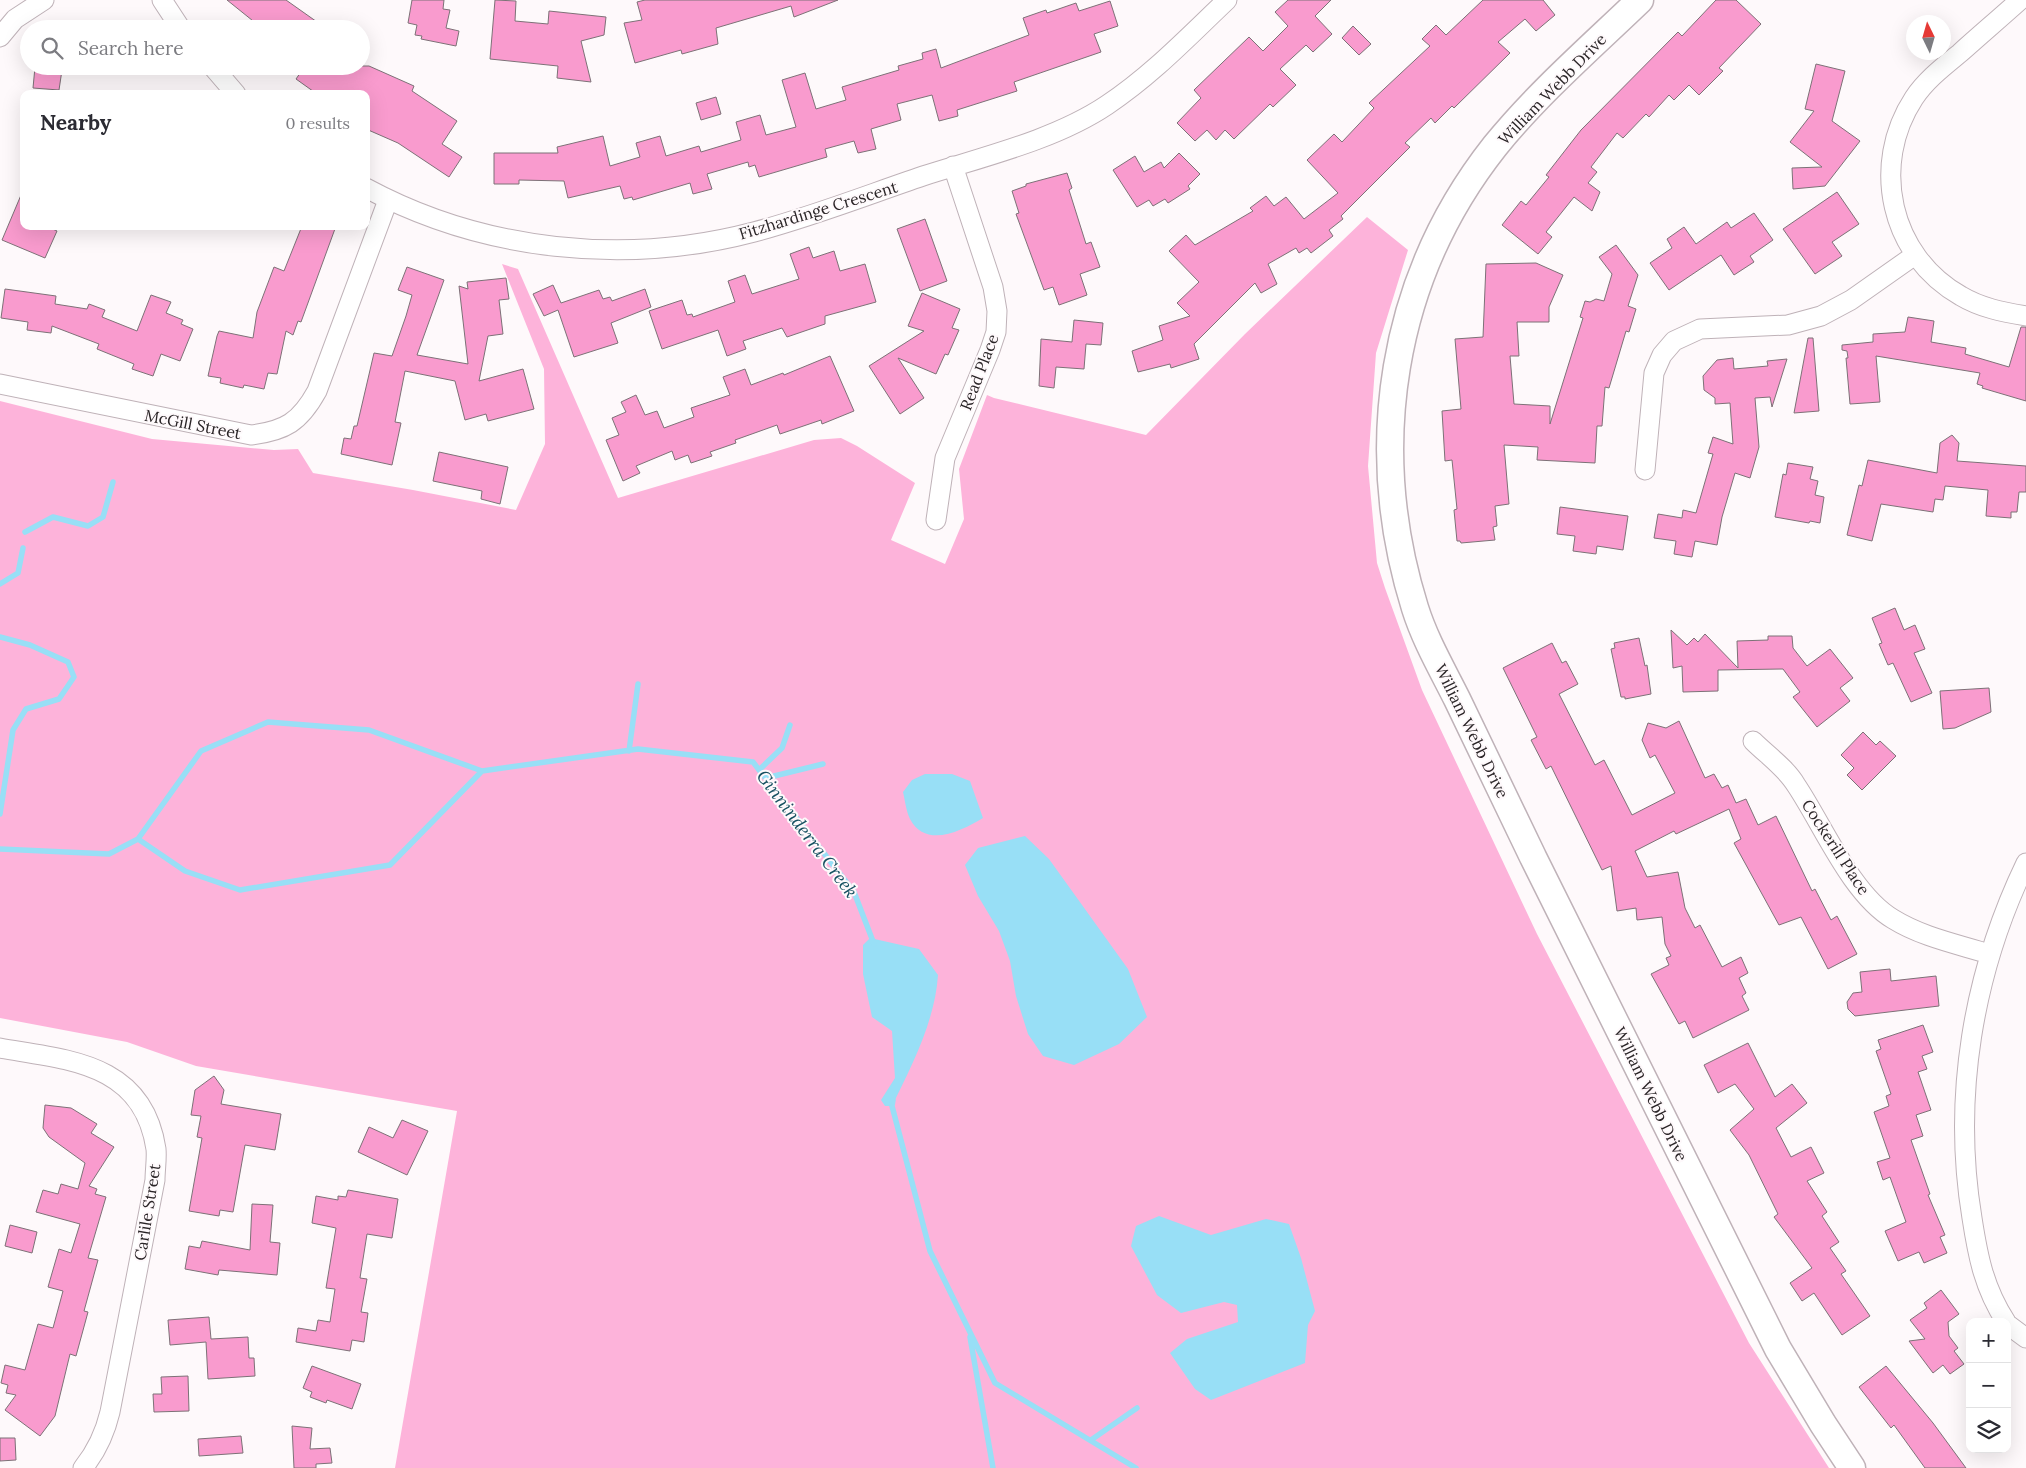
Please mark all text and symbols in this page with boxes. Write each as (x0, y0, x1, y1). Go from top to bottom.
north arrow (1906, 15, 1951, 60)
search box (20, 20, 370, 75)
street label: William Webb Drive (1494, 29, 1610, 149)
icon: search (38, 34, 66, 62)
text: Search here (78, 36, 184, 60)
text: Nearby (40, 109, 111, 136)
text: 0 results (285, 113, 350, 133)
street label: Fitzhardinge Crescent (736, 176, 901, 244)
street label: Read Place (955, 331, 1003, 413)
street label: McGill Street (143, 405, 244, 443)
street label: William Webb Drive (1431, 661, 1513, 802)
water label: Ginninderra Creek (752, 765, 863, 902)
street label: Cockerill Place (1798, 795, 1874, 899)
street label: William Webb Drive (1610, 1024, 1692, 1165)
street label: Carlile Street (129, 1161, 165, 1262)
map controls (1966, 1318, 2011, 1453)
button: + (1966, 1318, 2011, 1363)
button: − (1966, 1363, 2011, 1408)
button: layers (1966, 1408, 2011, 1453)

